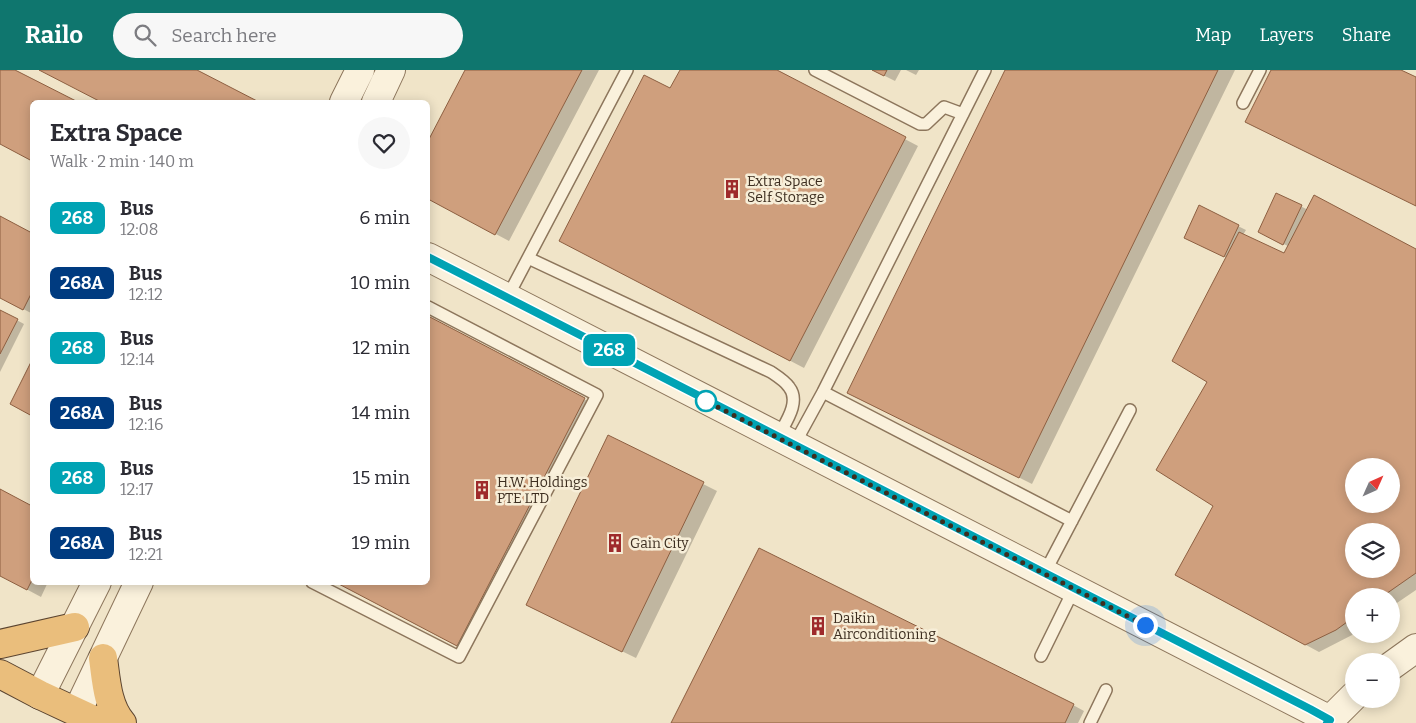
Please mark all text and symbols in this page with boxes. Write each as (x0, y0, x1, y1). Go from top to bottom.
search box (113, 13, 463, 58)
text: Railo (25, 21, 83, 49)
icon: search (131, 21, 159, 49)
text: Search here (171, 24, 277, 47)
text: Map (1195, 24, 1231, 46)
text: Layers (1259, 24, 1314, 46)
text: Share (1342, 24, 1391, 46)
button: heart (358, 117, 410, 169)
text: Extra Space (50, 119, 182, 147)
text: Walk · 2 min · 140 m (50, 152, 194, 171)
place label: Extra Space Self Storage (747, 173, 824, 206)
building icon: Extra Space Self Storage (721, 178, 743, 200)
text: Bus (120, 197, 154, 220)
text: 6 min (359, 206, 410, 229)
text: 268 (62, 207, 93, 229)
text: 12:08 (120, 220, 158, 239)
text: Bus (129, 262, 162, 285)
text: 10 min (350, 271, 410, 294)
text: 268A (60, 272, 104, 294)
text: 12:12 (129, 285, 163, 304)
text: Bus (120, 327, 154, 350)
line badge: 268 (580, 334, 638, 366)
text: 12 min (352, 336, 410, 359)
text: 268 (62, 337, 93, 359)
text: 268 (593, 339, 625, 361)
text: 12:14 (120, 350, 154, 369)
unlabelled marker (695, 390, 717, 412)
text: Bus (129, 392, 162, 415)
text: 14 min (352, 401, 410, 424)
text: 268A (60, 402, 104, 424)
text: 12:16 (129, 415, 163, 434)
text: Bus (120, 457, 154, 480)
north arrow (1345, 458, 1400, 512)
map controls (1345, 458, 1400, 708)
text: 15 min (353, 466, 410, 489)
text: 268 (62, 467, 93, 489)
place label: H.W. Holdings PTE LTD (497, 474, 587, 507)
building icon: H.W. Holdings PTE LTD (471, 479, 493, 501)
text: 12:17 (120, 480, 153, 499)
text: Bus (129, 522, 162, 545)
button: layers (1345, 523, 1400, 578)
text: 19 min (352, 531, 410, 554)
text: 268A (60, 532, 104, 554)
building icon: Gain City (604, 532, 626, 554)
place label: Gain City (630, 535, 689, 552)
text: 12:21 (129, 545, 163, 564)
button: + (1345, 588, 1400, 643)
place label: Daikin Airconditioning (833, 610, 936, 643)
your location (1133, 613, 1158, 638)
building icon: Daikin Airconditioning (807, 615, 829, 637)
button: − (1345, 653, 1400, 708)

